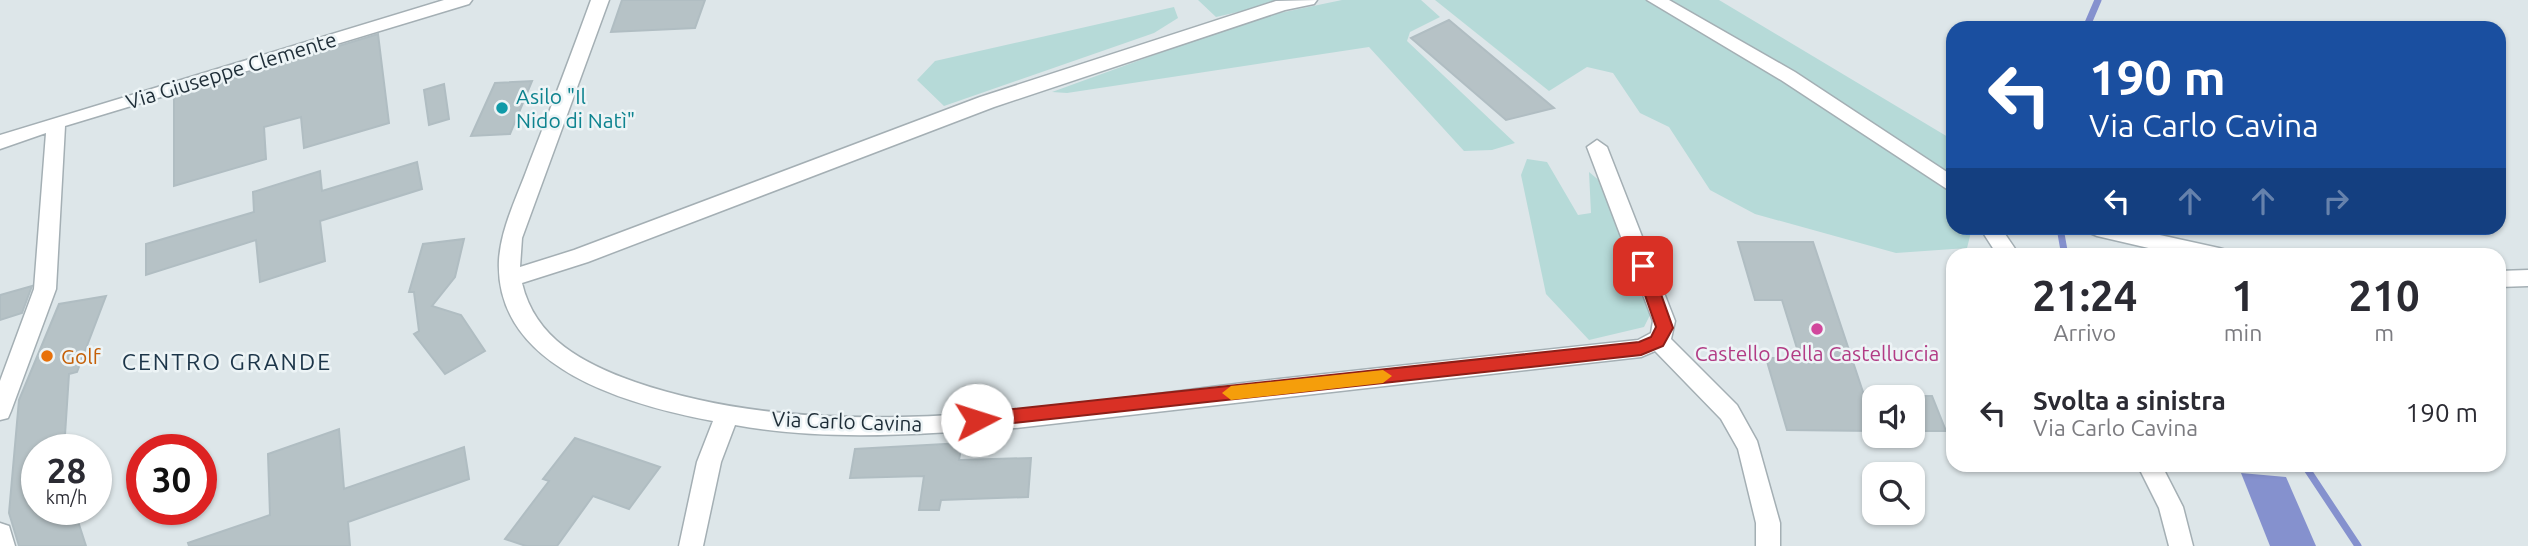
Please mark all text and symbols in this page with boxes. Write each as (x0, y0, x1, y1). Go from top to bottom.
street label: Via Giuseppe Clemente (123, 27, 339, 113)
icon: left (1974, 49, 2065, 140)
text: 190 m (2089, 49, 2226, 104)
place label: Asilo "Il Nido di Natì" (516, 84, 635, 132)
marker: Asilo "Il Nido di Natì" (494, 100, 510, 116)
text: Via Carlo Cavina (2089, 107, 2319, 143)
icon: left (2098, 182, 2136, 220)
icon: ahead (2171, 182, 2209, 220)
icon: ahead (2244, 182, 2282, 220)
icon: right (2317, 182, 2355, 220)
pin (1613, 236, 1673, 296)
icon: arrive (1624, 247, 1662, 285)
text: 21:24 (2032, 272, 2137, 319)
text: 1 (2231, 272, 2255, 319)
text: 210 (2349, 272, 2420, 319)
text: Arrivo (2054, 320, 2116, 345)
text: min (2224, 320, 2262, 345)
text: m (2374, 320, 2394, 345)
marker: Castello Della Castelluccia (1809, 321, 1825, 337)
place label: Castello Della Castelluccia (1695, 341, 1939, 365)
place label: Golf (61, 344, 102, 368)
marker: Golf (39, 348, 55, 364)
district label: CENTRO GRANDE (122, 349, 332, 374)
position arrow (940, 383, 1014, 457)
map controls (1862, 385, 1925, 525)
button: sound (1862, 385, 1925, 448)
text: Svolta a sinistra (2033, 386, 2226, 415)
icon: left (1974, 394, 2012, 432)
text: 190 m (2406, 398, 2478, 427)
street label: Via Carlo Cavina (771, 406, 923, 436)
text: Via Carlo Cavina (2033, 415, 2198, 440)
speed limit sign: 30 (126, 434, 217, 525)
text: 28 (47, 450, 86, 490)
button: search (1862, 462, 1925, 525)
text: km/h (46, 487, 87, 507)

